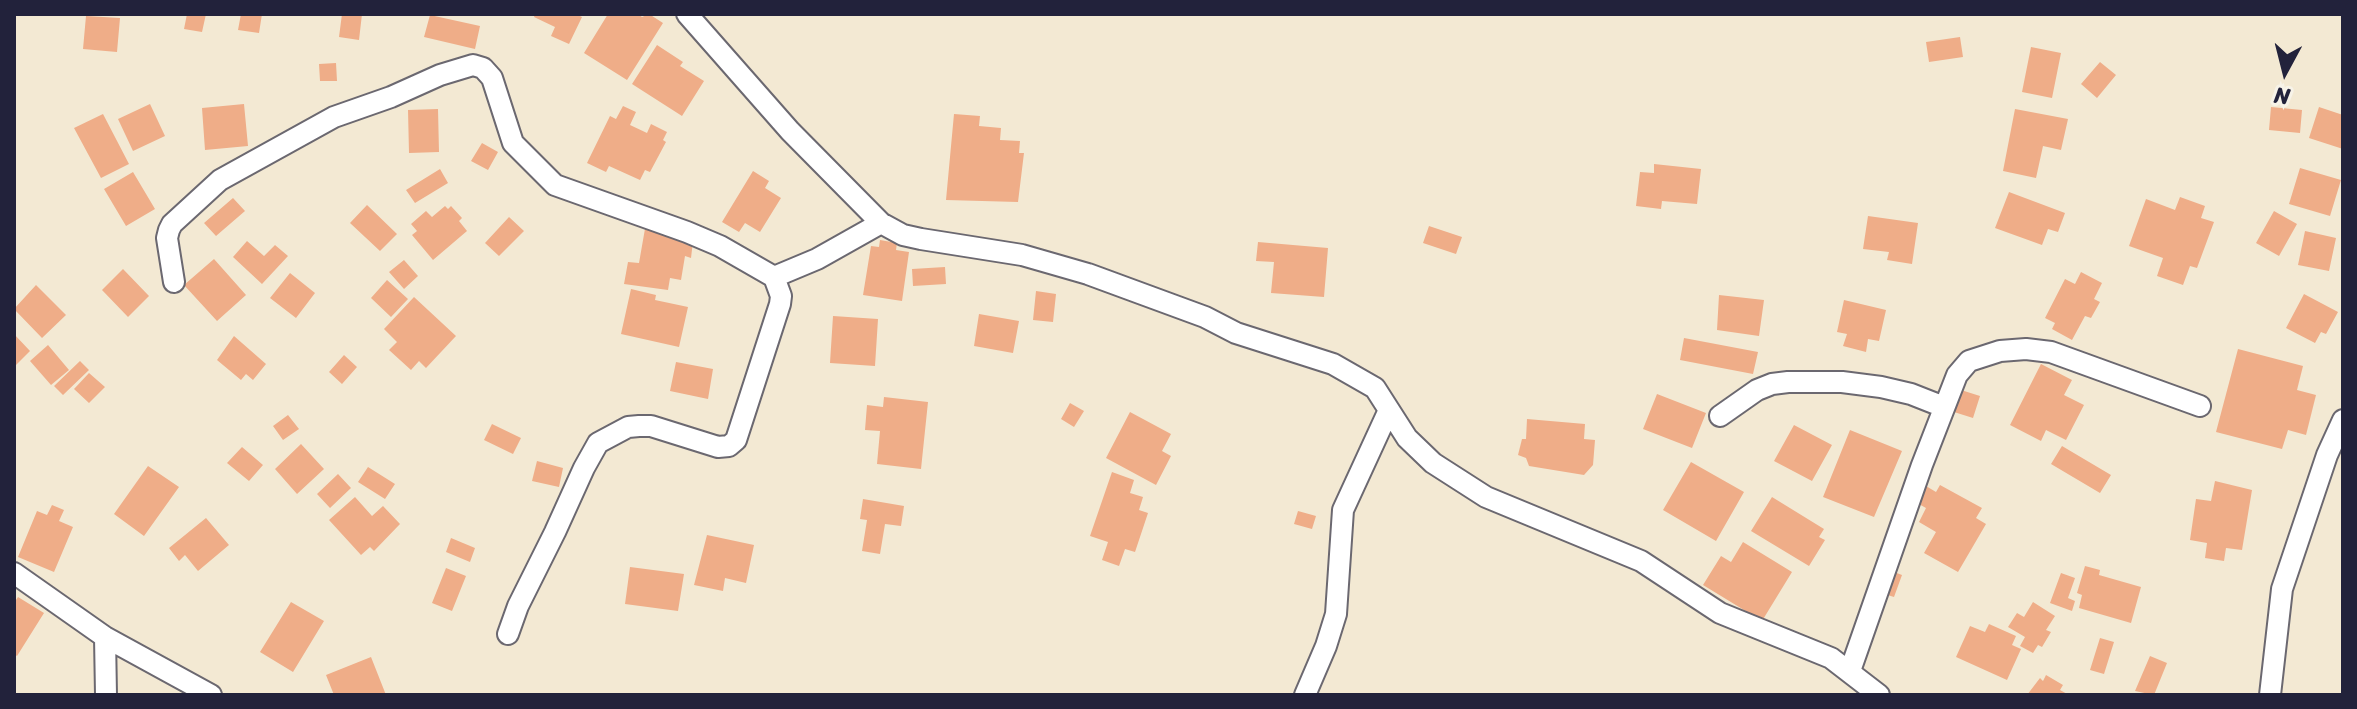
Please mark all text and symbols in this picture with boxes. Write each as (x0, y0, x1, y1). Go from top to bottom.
north arrow (2245, 32, 2325, 112)
text: N (2272, 76, 2292, 117)

